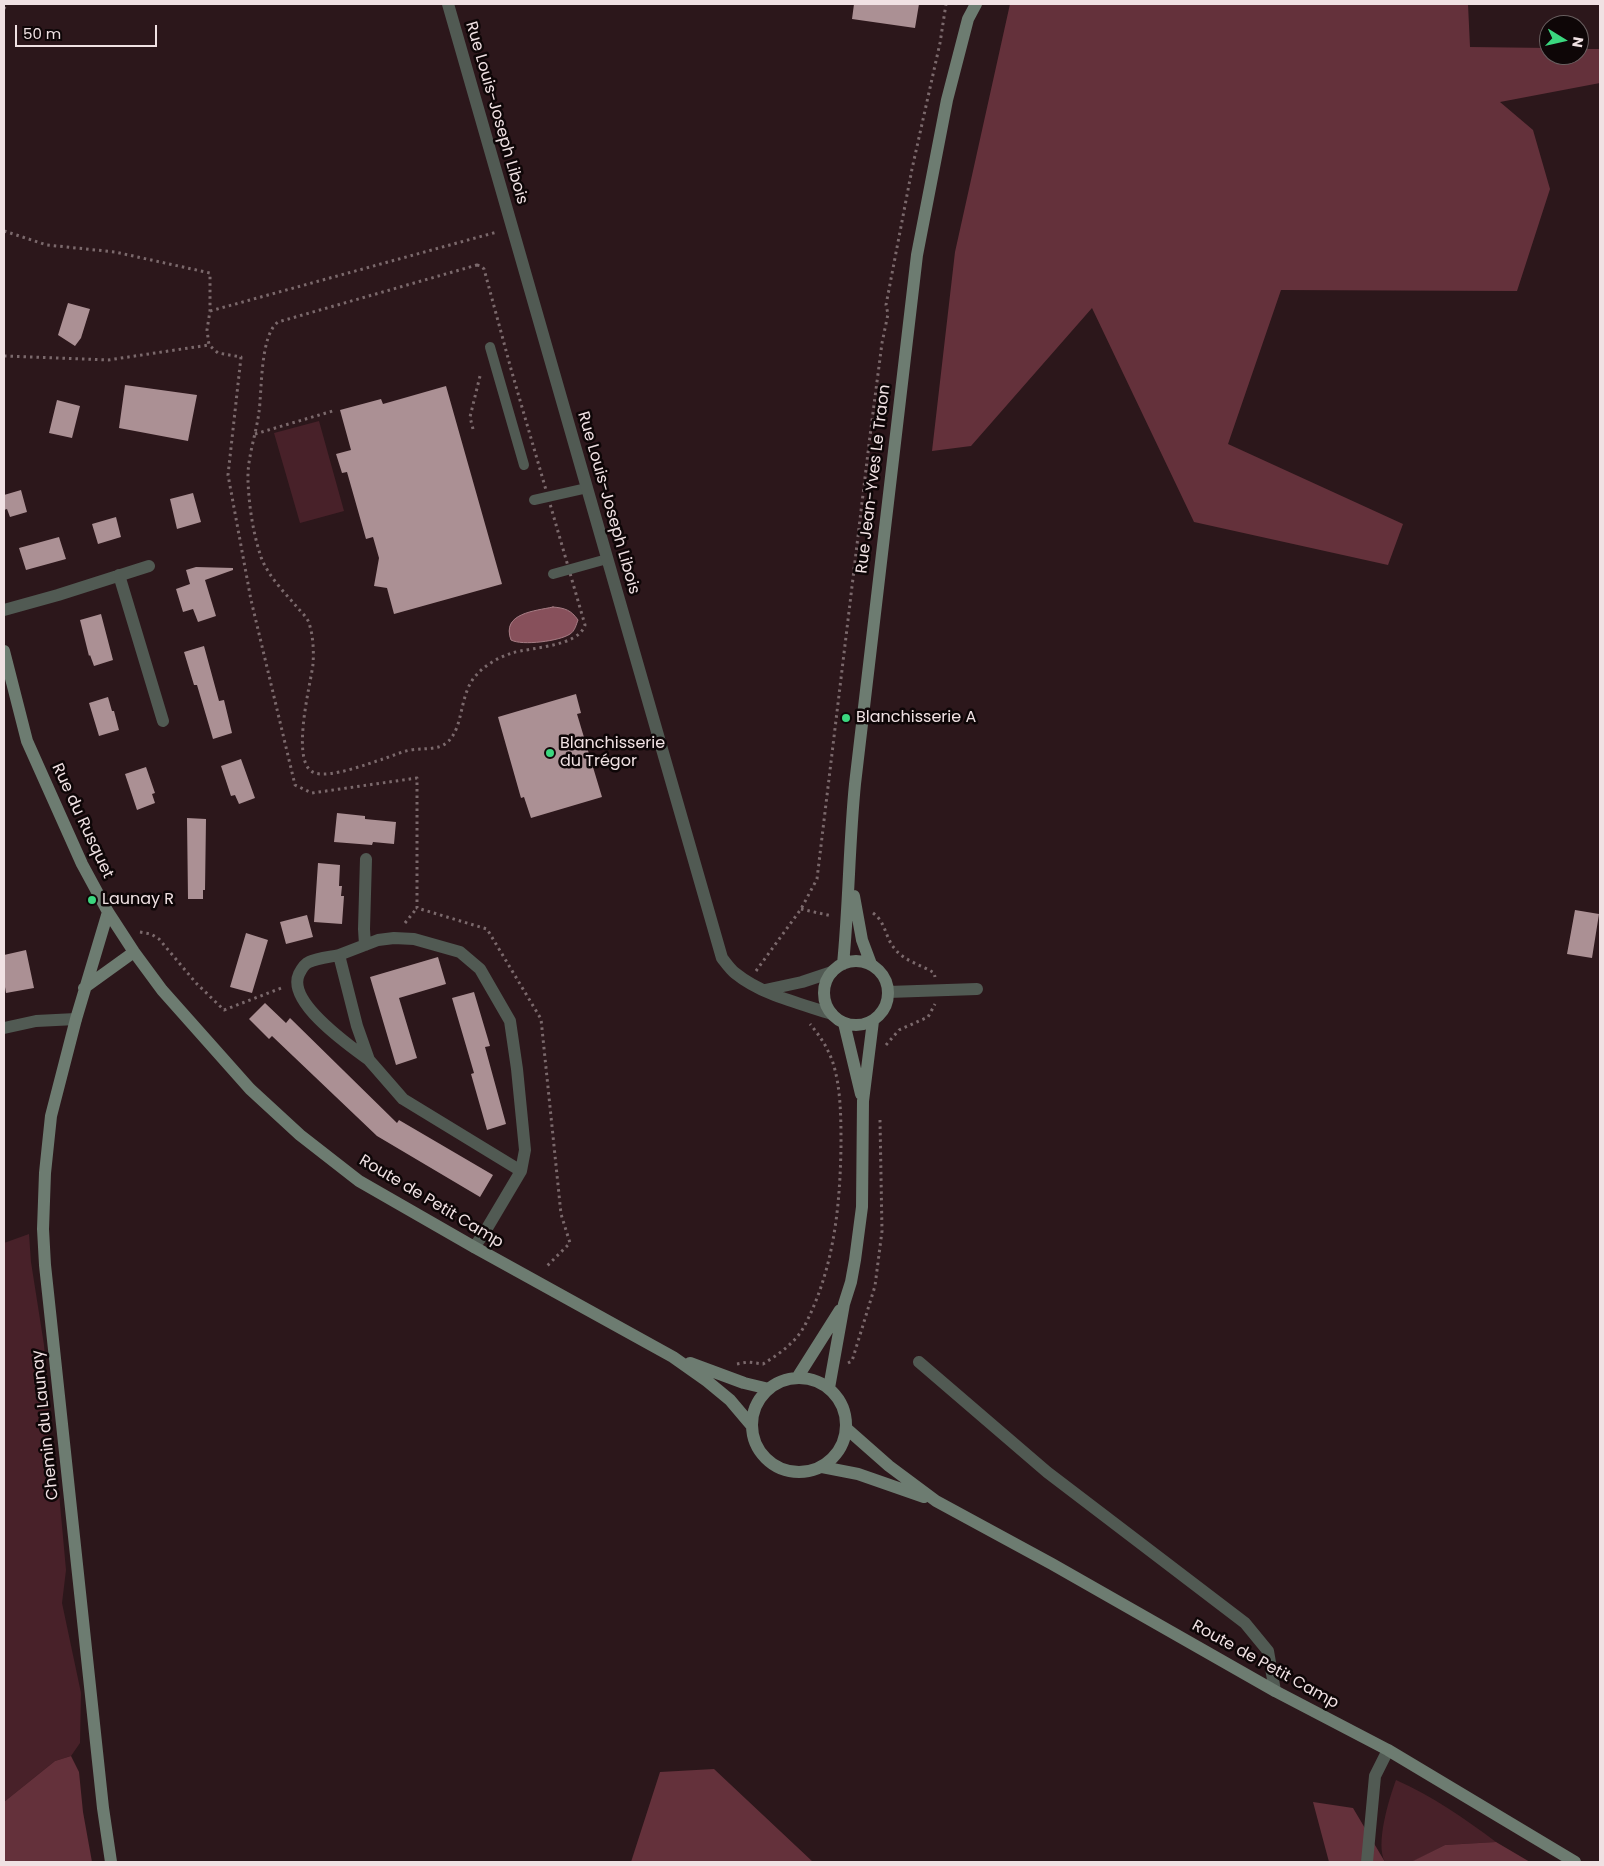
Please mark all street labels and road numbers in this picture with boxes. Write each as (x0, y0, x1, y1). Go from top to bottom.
street label: Rue Louis-Joseph Libois (461, 19, 531, 207)
street label: Rue Jean-Yves Le Traon (853, 383, 895, 575)
street label: Rue Louis-Joseph Libois (573, 409, 643, 597)
street label: Rue du Rusquet (47, 760, 117, 882)
street label: Route de Petit Camp (355, 1151, 507, 1253)
street label: Chemin du Launay (29, 1349, 63, 1501)
street label: Route de Petit Camp (1188, 1617, 1342, 1713)

